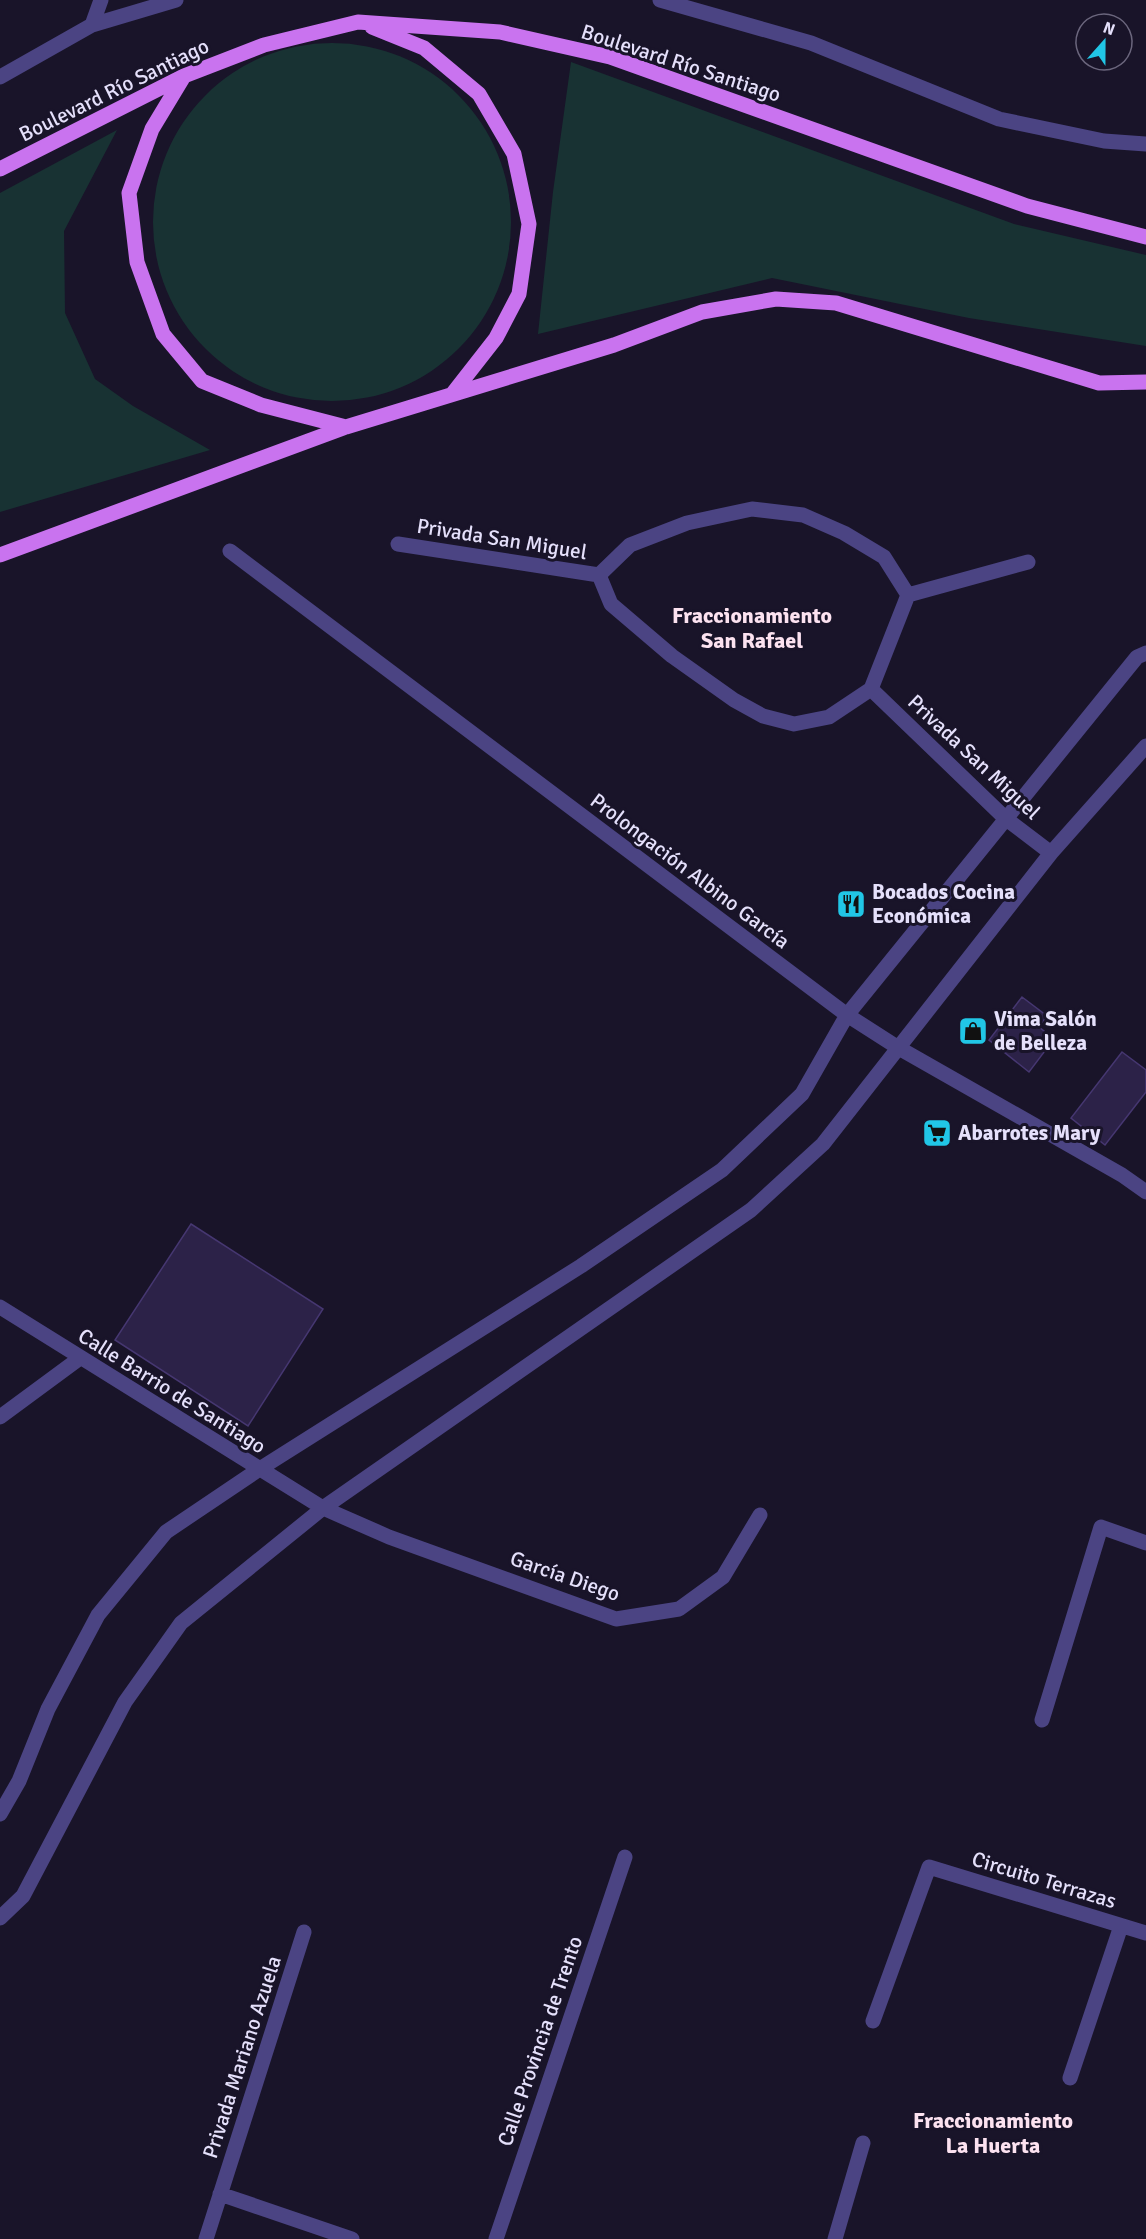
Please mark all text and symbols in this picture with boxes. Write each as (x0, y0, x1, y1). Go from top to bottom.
north arrow (1074, 12, 1134, 72)
street label: Boulevard Río Santiago (578, 18, 784, 108)
text: N (1100, 18, 1118, 40)
street label: Boulevard Río Santiago (15, 33, 213, 147)
street label: Privada San Miguel (415, 513, 589, 565)
district label: Fraccionamiento San Rafael (672, 602, 832, 654)
street label: Privada San Miguel (902, 689, 1046, 825)
street label: Prolongación Albino García (585, 787, 795, 955)
place label: Bocados Cocina Económica (872, 879, 1015, 929)
restaurant icon: Bocados Cocina Económica (835, 888, 867, 920)
place label: Vima Salón de Belleza (994, 1006, 1097, 1056)
shop icon: Vima Salón de Belleza (957, 1015, 989, 1047)
supermarket icon: Abarrotes Mary (921, 1117, 953, 1149)
place label: Abarrotes Mary (958, 1120, 1101, 1146)
street label: Calle Barrio de Santiago (73, 1323, 271, 1459)
street label: García Diego (507, 1545, 623, 1607)
street label: Circuito Terrazas (969, 1846, 1119, 1914)
street label: Calle Provincia de Trento (492, 1933, 588, 2149)
street label: Privada Mariano Azuela (197, 1952, 287, 2162)
district label: Fraccionamiento La Huerta (913, 2107, 1073, 2159)

